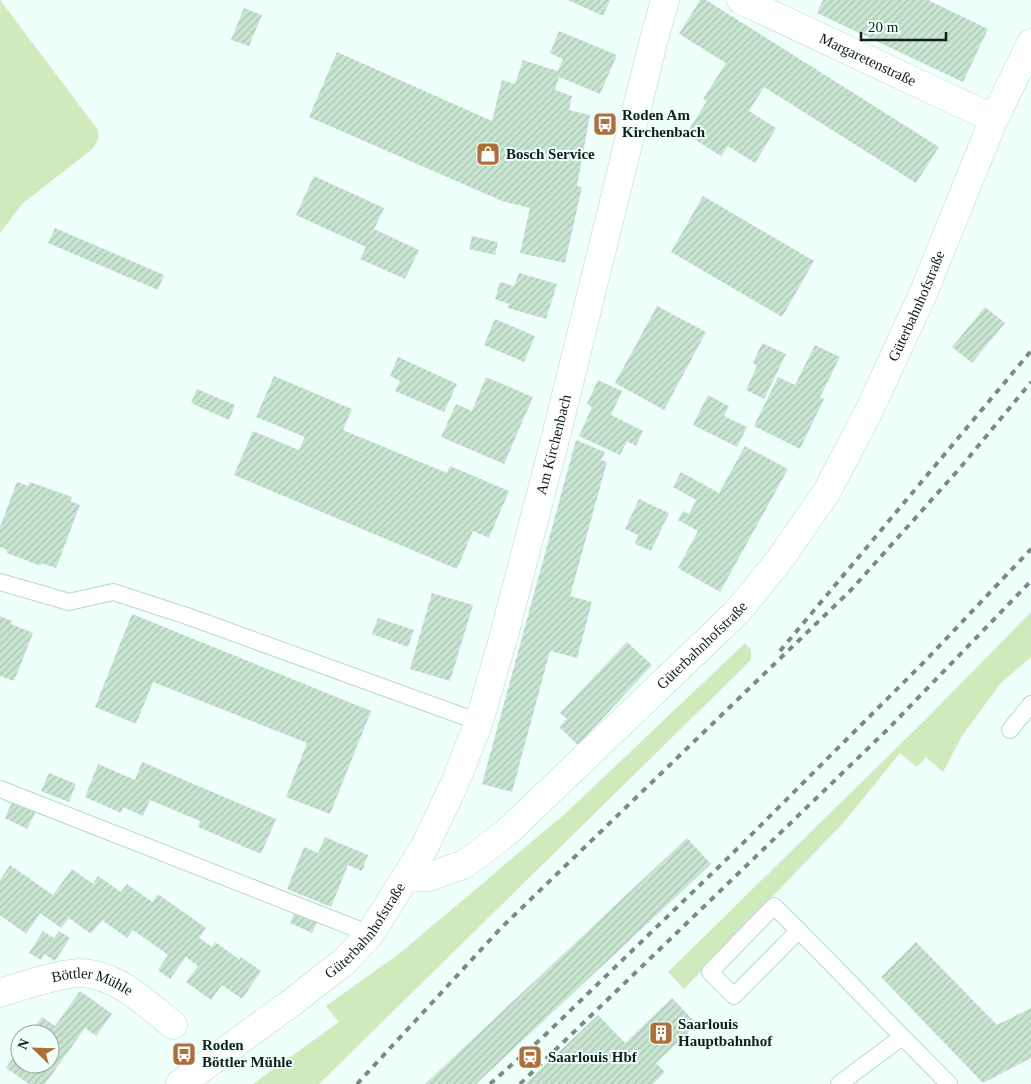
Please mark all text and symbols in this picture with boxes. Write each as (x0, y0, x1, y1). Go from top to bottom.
scale bar (861, 10, 946, 42)
text: 20 m (868, 19, 899, 35)
street label: Margaretenstraße (817, 30, 919, 89)
place label: Roden Am Kirchenbach (622, 107, 706, 140)
bus stop icon: Roden Am Kirchenbach (592, 111, 618, 137)
shop icon: Bosch Service (475, 141, 501, 167)
place label: Bosch Service (506, 146, 595, 162)
street label: Güterbahnhofstraße (885, 248, 948, 364)
street label: Am Kirchenbach (533, 392, 574, 496)
street label: Güterbahnhofstraße (653, 598, 751, 692)
street label: Güterbahnhofstraße (322, 880, 408, 982)
street label: Böttler Mühle (50, 965, 136, 999)
place label: Saarlouis Hauptbahnhof (678, 1016, 773, 1049)
building icon: Saarlouis Hauptbahnhof (648, 1020, 674, 1046)
north arrow (10, 1024, 60, 1074)
text: N (15, 1037, 32, 1052)
place label: Roden Böttler Mühle (202, 1037, 292, 1070)
bus stop icon: Roden Böttler Mühle (171, 1041, 197, 1067)
station icon: Saarlouis Hbf (517, 1044, 543, 1070)
place label: Saarlouis Hbf (548, 1049, 638, 1065)

